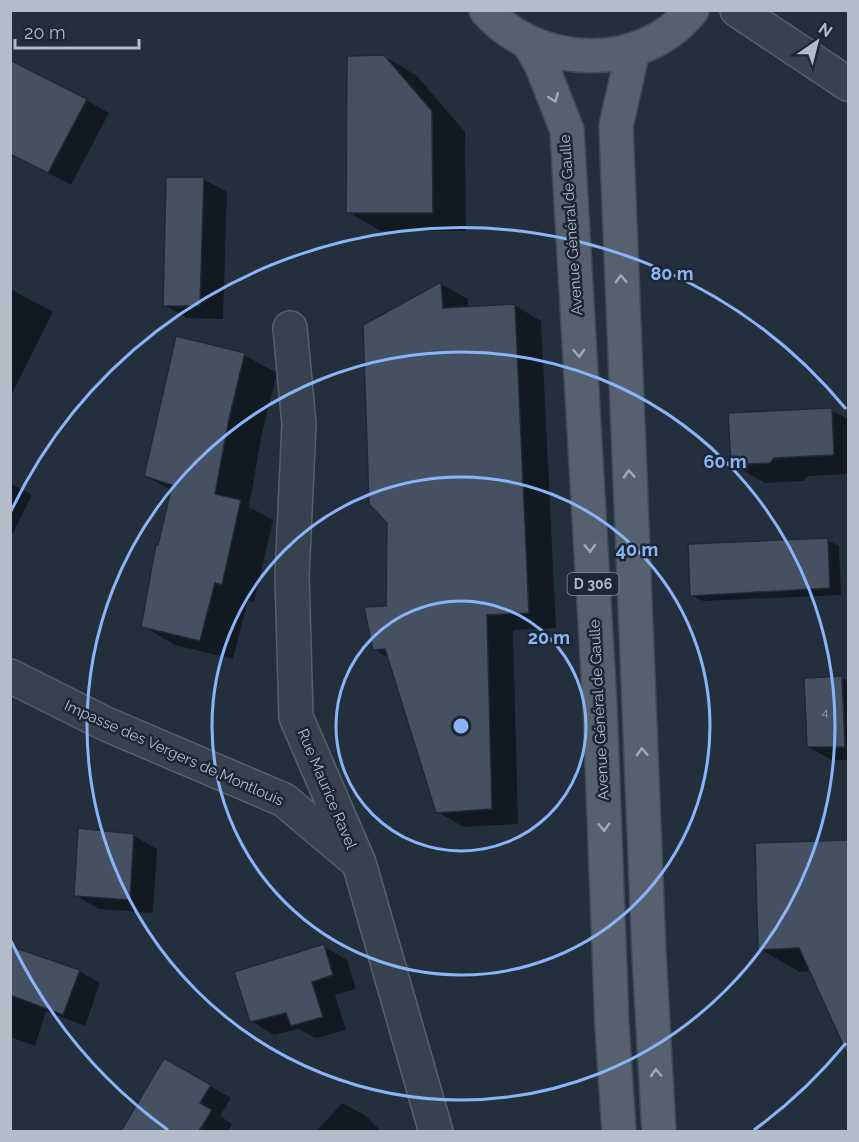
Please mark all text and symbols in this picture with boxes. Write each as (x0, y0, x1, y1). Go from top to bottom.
scale bar (15, 12, 140, 50)
north arrow (787, 12, 847, 72)
text: N (815, 19, 836, 41)
text: 20 m (24, 22, 66, 43)
one-way arrow (547, 92, 559, 103)
street label: Avenue Général de Gaulle (556, 134, 586, 316)
text: 80 m (650, 263, 694, 284)
one-way arrow (615, 274, 628, 283)
one-way arrow (573, 349, 586, 358)
text: 60 m (703, 451, 747, 472)
one-way arrow (622, 469, 635, 478)
text: 40 m (616, 539, 658, 560)
one-way arrow (584, 544, 597, 553)
road number: D 306 (568, 573, 618, 595)
street label: Avenue Général de Gaulle (585, 619, 613, 801)
text: 20 m (528, 627, 570, 648)
street label: Impasse des Vergers de Montlouis (62, 696, 286, 810)
house number: 4 (822, 705, 829, 719)
centre of rings (451, 716, 471, 736)
street label: Rue Maurice Ravel (294, 726, 361, 853)
one-way arrow (636, 748, 649, 757)
one-way arrow (598, 822, 611, 831)
one-way arrow (649, 1069, 662, 1078)

